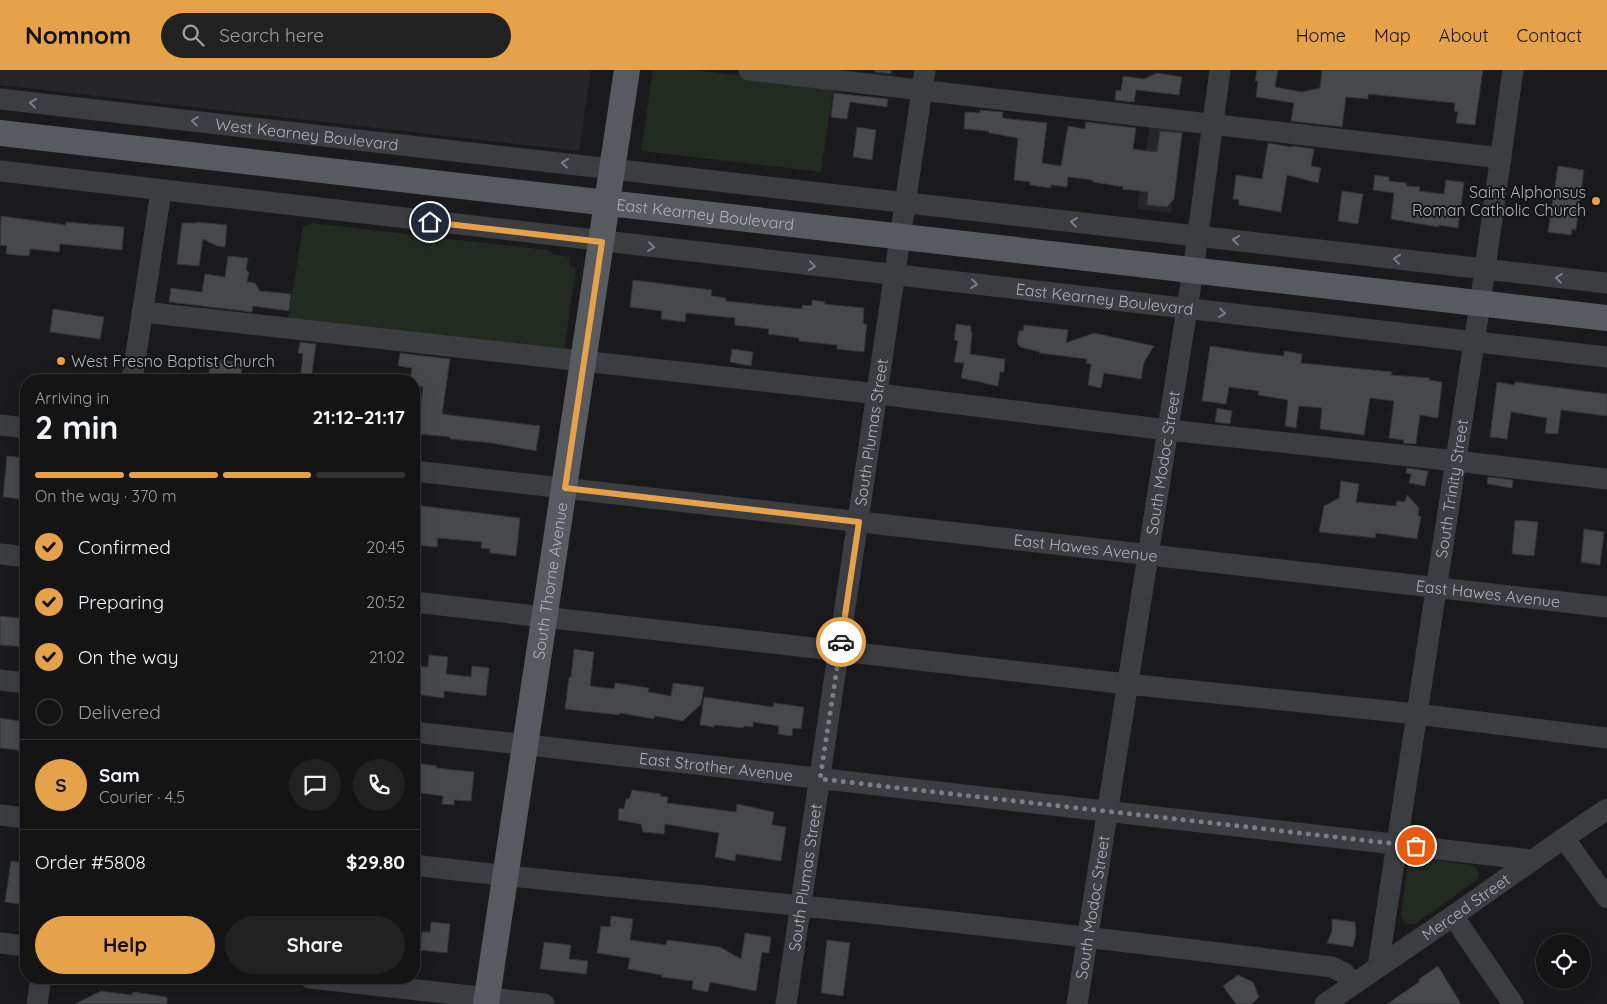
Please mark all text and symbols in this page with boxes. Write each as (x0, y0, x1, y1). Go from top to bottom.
search box (161, 13, 511, 58)
text: Nomnom (25, 20, 131, 50)
icon: search (179, 21, 207, 49)
text: Search here (219, 23, 324, 47)
text: Home (1296, 24, 1346, 47)
text: Map (1374, 24, 1411, 47)
text: About (1439, 24, 1489, 47)
text: Contact (1517, 24, 1582, 47)
one-way arrow (29, 98, 37, 109)
street label: West Kearney Boulevard (214, 114, 400, 155)
one-way arrow (191, 116, 199, 127)
one-way arrow (561, 158, 569, 169)
place label: Saint Alphonsus Roman Catholic Church (1412, 182, 1586, 220)
street label: East Kearney Boulevard (615, 194, 795, 234)
marker: Saint Alphonsus Roman Catholic Church (1590, 195, 1602, 207)
pin (409, 201, 451, 243)
icon: home (416, 208, 444, 236)
one-way arrow (1070, 217, 1078, 228)
one-way arrow (1231, 235, 1239, 246)
one-way arrow (647, 241, 655, 252)
one-way arrow (1393, 254, 1401, 265)
one-way arrow (809, 260, 817, 271)
one-way arrow (1554, 273, 1562, 284)
one-way arrow (970, 278, 978, 289)
street label: East Kearney Boulevard (1015, 279, 1194, 319)
one-way arrow (1218, 307, 1226, 318)
place label: West Fresno Baptist Church (71, 351, 275, 371)
marker: West Fresno Baptist Church (55, 355, 67, 367)
street label: South Plumas Street (850, 357, 892, 507)
text: Arriving in (35, 388, 109, 408)
street label: South Modoc Street (1141, 389, 1184, 536)
text: 21:12–21:17 (312, 405, 405, 429)
text: 2 min (35, 407, 118, 447)
street label: South Trinity Street (1431, 418, 1472, 560)
text: On the way · 370 m (35, 486, 177, 506)
street label: South Thorne Avenue (528, 501, 572, 661)
street label: East Hawes Avenue (1012, 529, 1159, 566)
icon: check (35, 533, 63, 561)
text: Confirmed (78, 535, 171, 559)
text: 20:45 (366, 537, 405, 557)
street label: East Hawes Avenue (1415, 575, 1561, 612)
icon: check (35, 588, 63, 616)
text: Preparing (78, 590, 164, 614)
text: 20:52 (366, 592, 405, 612)
courier (816, 617, 866, 667)
icon: car (827, 628, 855, 656)
icon: check (35, 643, 63, 671)
text: On the way (78, 645, 179, 669)
text: 21:02 (369, 647, 405, 667)
text: Delivered (78, 700, 161, 724)
street label: East Strother Avenue (638, 748, 794, 785)
button: chat (289, 759, 341, 811)
button: phone (353, 759, 405, 811)
text: Sam (99, 763, 140, 787)
text: S (55, 773, 67, 797)
text: Courier · 4.5 (99, 787, 185, 807)
street label: South Plumas Street (784, 802, 826, 953)
pin (1395, 825, 1437, 867)
icon: bag (1402, 832, 1430, 860)
street label: South Modoc Street (1071, 834, 1114, 981)
text: Order #5808 (35, 850, 146, 874)
text: $29.80 (346, 850, 405, 874)
street label: Merced Street (1418, 869, 1514, 945)
button: Help (35, 916, 215, 974)
button: Share (225, 916, 405, 974)
map controls (1536, 934, 1591, 989)
button: locate (1536, 934, 1591, 989)

